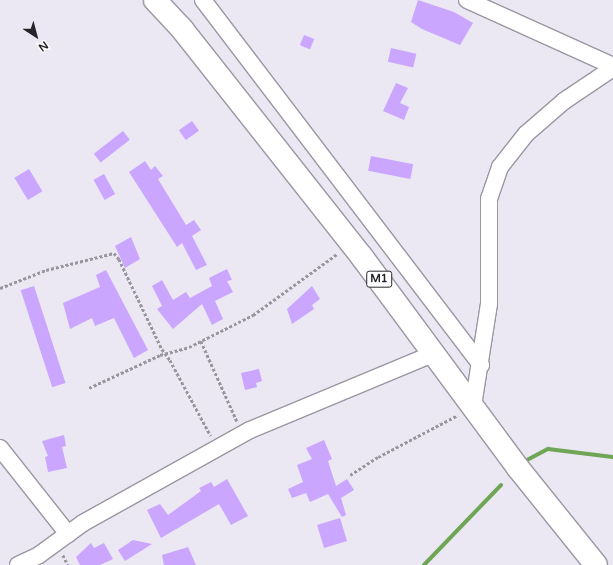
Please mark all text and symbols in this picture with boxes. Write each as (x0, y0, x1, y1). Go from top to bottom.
north arrow (16, 16, 56, 56)
text: N (36, 38, 51, 54)
road number: M1 (366, 270, 392, 288)

